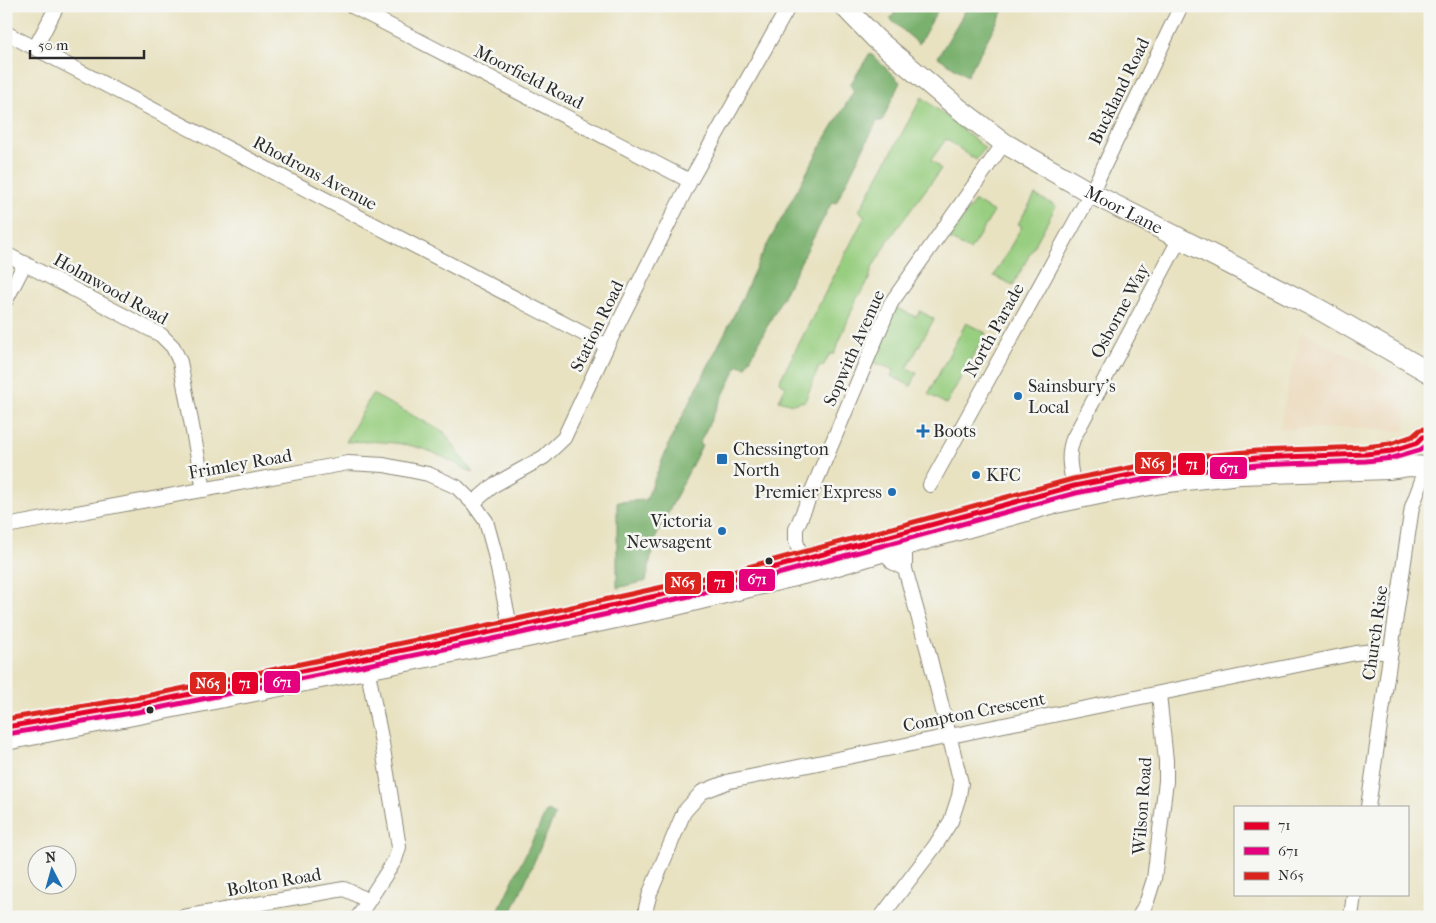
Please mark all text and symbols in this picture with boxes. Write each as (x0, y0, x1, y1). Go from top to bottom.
scale bar (30, 28, 144, 60)
street label: Buckland Road (1085, 34, 1154, 148)
text: 50 m (38, 36, 69, 54)
street label: Moorfield Road (471, 41, 587, 114)
street label: Rhodrons Avenue (249, 132, 381, 215)
street label: Moor Lane (1081, 182, 1166, 239)
street label: Holmwood Road (50, 249, 172, 330)
street label: Osborne Way (1087, 259, 1155, 362)
street label: Station Road (566, 277, 629, 375)
street label: North Parade (960, 280, 1029, 381)
street label: Sopwith Avenue (819, 287, 890, 410)
place label: Sainsbury's Local (1028, 376, 1116, 418)
marker: Sainsbury's Local (1012, 390, 1024, 402)
place label: Boots (933, 421, 976, 442)
marker: Boots (917, 425, 929, 437)
place label: Chessington North (733, 439, 829, 481)
street label: Frimley Road (187, 445, 294, 484)
line badge: N65 (1134, 451, 1172, 475)
marker: Chessington North (715, 452, 729, 466)
line badge: 71 (1177, 452, 1206, 476)
text: N65 (1141, 455, 1165, 472)
text: 71 (1185, 456, 1198, 473)
line badge: 671 (1209, 456, 1248, 480)
text: 671 (1219, 460, 1239, 477)
place label: KFC (986, 465, 1021, 486)
marker: KFC (970, 469, 982, 481)
place label: Premier Express (754, 482, 882, 503)
marker: Premier Express (886, 486, 898, 498)
place label: Victoria Newsagent (626, 511, 713, 553)
marker: Victoria Newsagent (716, 525, 728, 537)
unlabelled marker (764, 556, 774, 566)
line badge: 671 (738, 568, 776, 592)
line badge: 71 (706, 570, 735, 594)
line badge: N65 (664, 571, 702, 595)
text: 671 (747, 571, 767, 588)
text: N65 (671, 574, 695, 591)
text: 71 (713, 574, 726, 591)
street label: Church Rise (1358, 584, 1393, 682)
line badge: 671 (263, 670, 301, 694)
line badge: N65 (189, 671, 227, 695)
line badge: 71 (231, 671, 259, 695)
text: 671 (272, 674, 292, 691)
text: N65 (196, 675, 220, 692)
text: 71 (238, 675, 251, 692)
street label: Compton Crescent (901, 688, 1048, 737)
unlabelled marker (145, 705, 155, 715)
street label: Wilson Road (1129, 756, 1156, 857)
legend (1234, 806, 1408, 896)
text: 71 (1278, 816, 1291, 834)
text: 671 (1278, 842, 1299, 860)
north arrow (28, 846, 78, 896)
text: N (45, 849, 57, 867)
street label: Bolton Road (225, 864, 323, 901)
text: N65 (1278, 866, 1304, 884)

